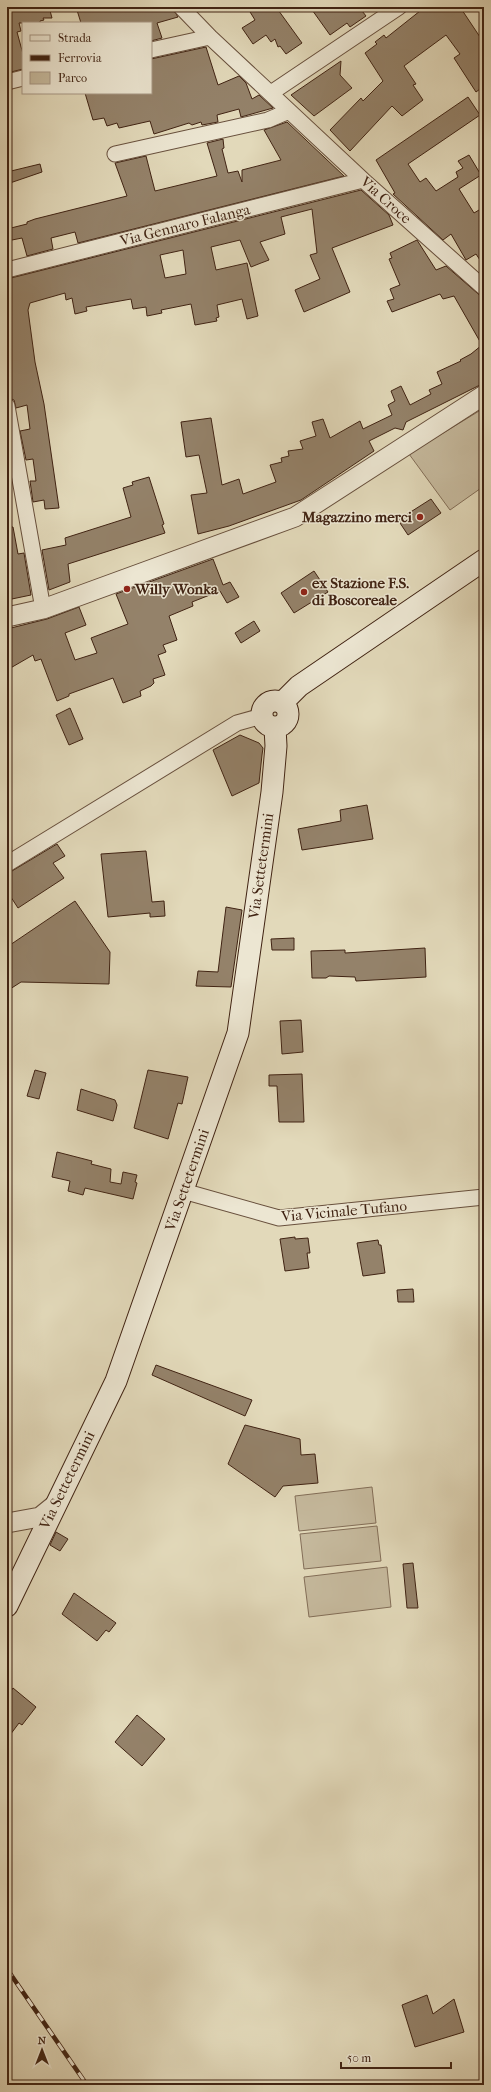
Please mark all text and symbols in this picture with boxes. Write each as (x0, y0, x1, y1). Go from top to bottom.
legend (22, 22, 152, 94)
text: Strada (58, 31, 92, 45)
text: Ferrovia (58, 51, 102, 65)
text: Parco (58, 71, 87, 85)
street label: Via Croce (356, 172, 416, 228)
street label: Via Gennaro Falanga (117, 200, 253, 250)
place label: Magazzino merci (301, 508, 413, 526)
marker: Magazzino merci (415, 512, 425, 522)
place label: ex Stazione F.S. di Boscoreale (312, 574, 409, 609)
place label: Willy Wonka (134, 580, 219, 598)
marker: Willy Wonka (122, 584, 132, 594)
marker: ex Stazione F.S. di Boscoreale (299, 587, 309, 597)
street label: Via Settetermini (245, 811, 277, 921)
street label: Via Settetermini (161, 1126, 213, 1234)
street label: Via Vicinale Tufano (279, 1197, 408, 1226)
street label: Via Settetermini (35, 1428, 99, 1533)
north arrow (22, 2030, 62, 2070)
text: N (38, 2034, 47, 2047)
scale bar (341, 2044, 451, 2070)
text: 50 m (347, 2051, 371, 2065)

